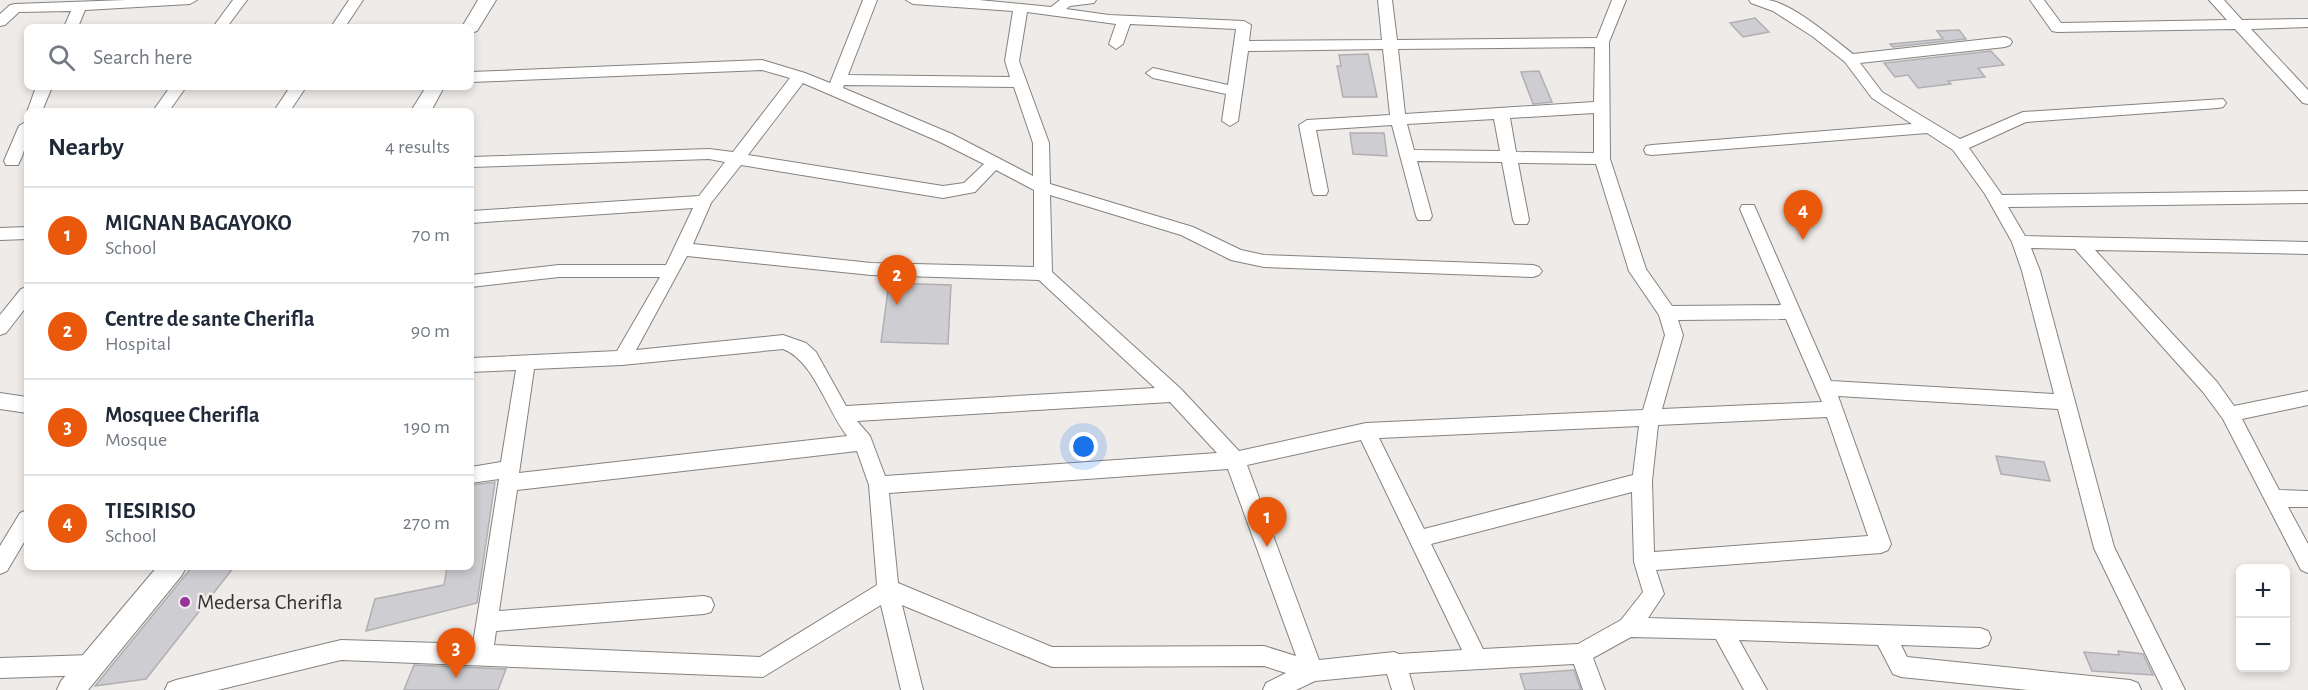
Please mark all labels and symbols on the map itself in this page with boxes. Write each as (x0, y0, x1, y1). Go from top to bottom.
pin: 4 (1784, 190, 1822, 240)
pin: 2 (878, 256, 916, 305)
your location (1069, 432, 1098, 461)
pin: 1 (1248, 498, 1286, 547)
place label: Medersa Cherifla (197, 591, 343, 613)
marker: Medersa Cherifla (178, 595, 192, 609)
pin: 3 (436, 628, 476, 678)

